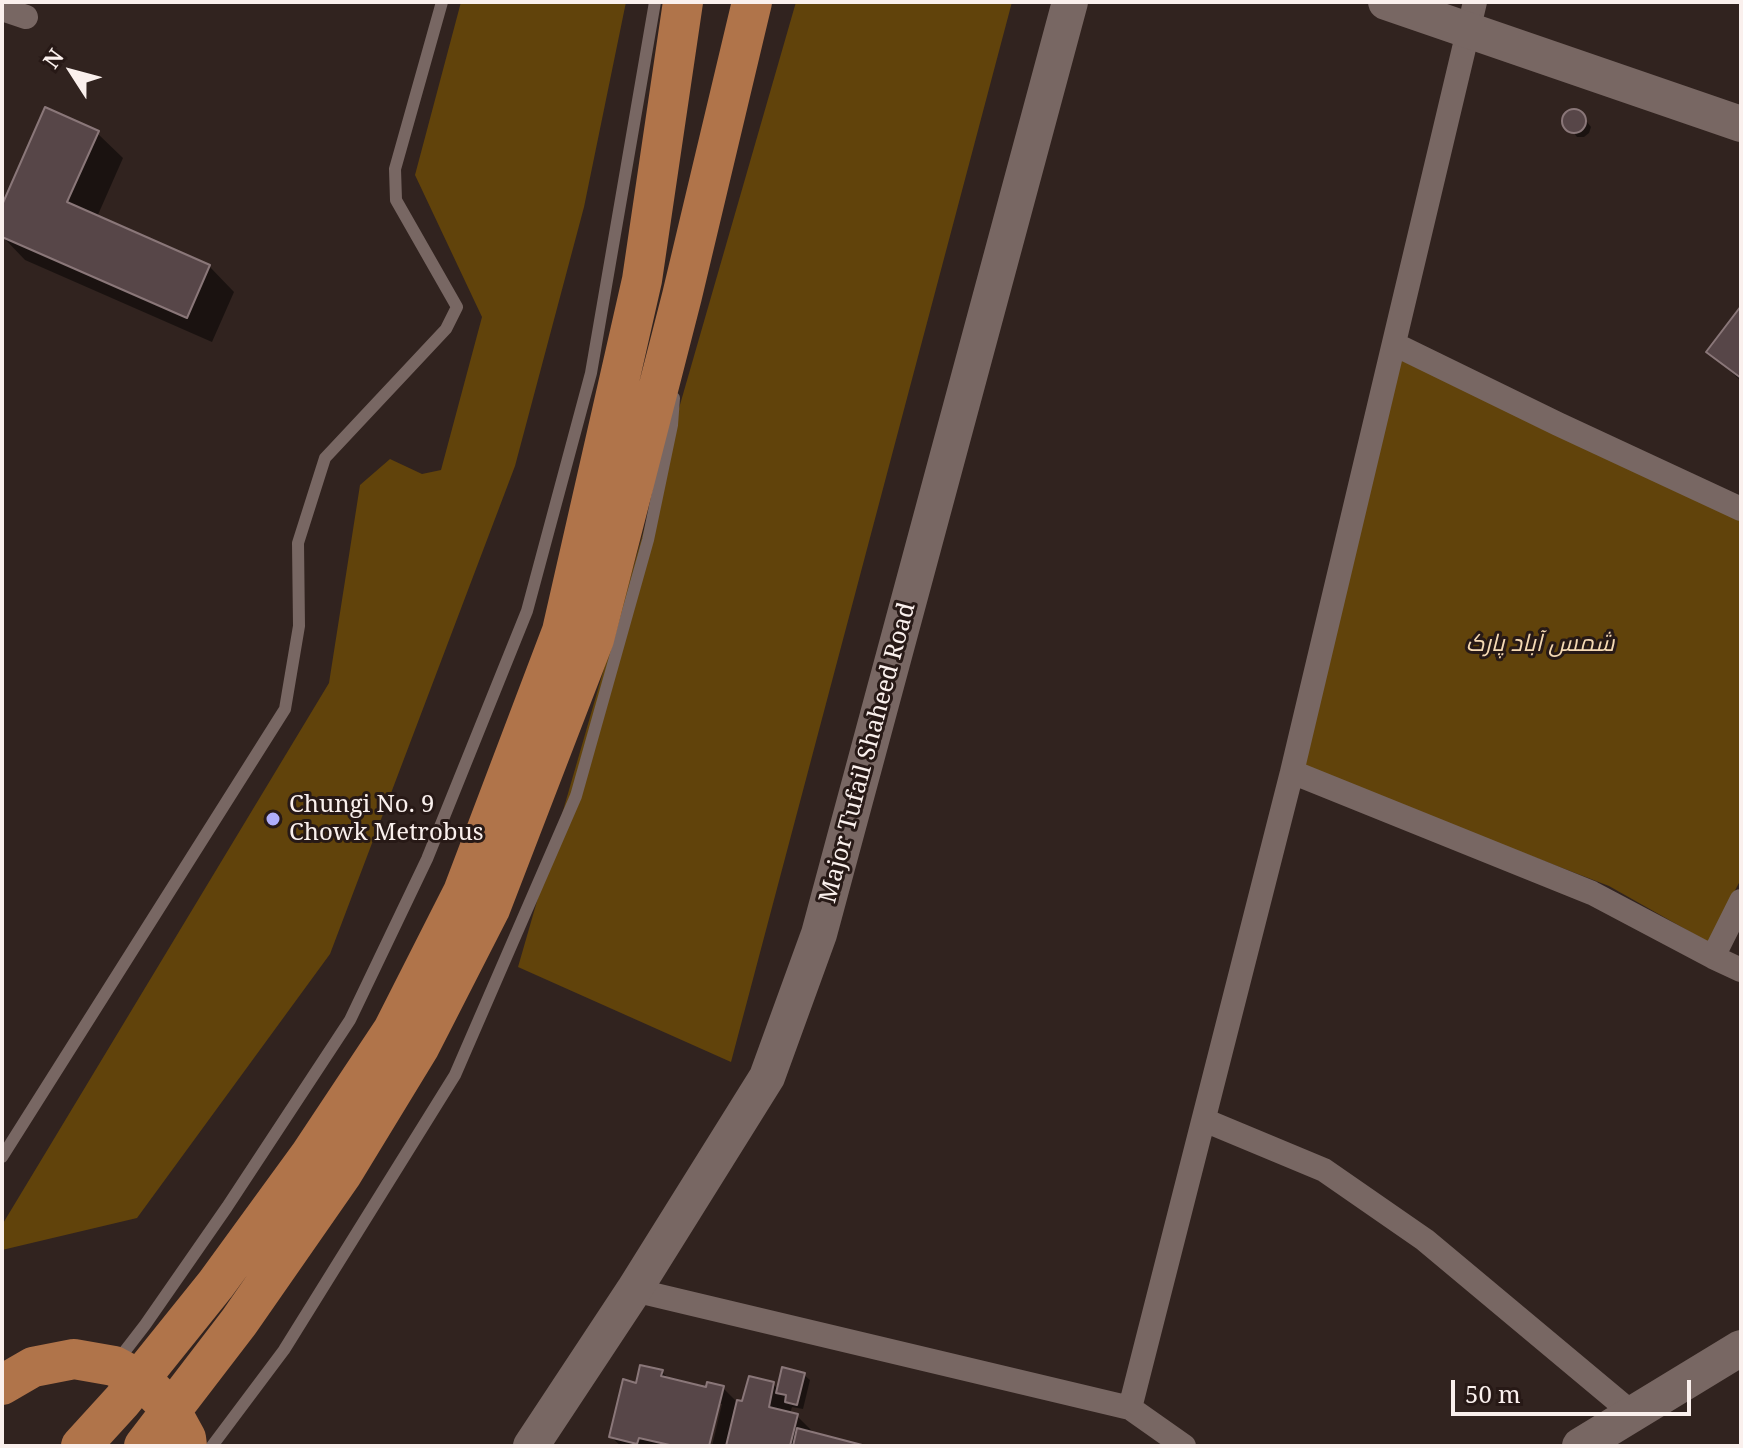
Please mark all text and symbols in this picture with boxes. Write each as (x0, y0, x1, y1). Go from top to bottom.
north arrow (32, 32, 112, 112)
text: N (35, 42, 70, 74)
street label: Major Tufail Shaheed Road (814, 600, 922, 906)
park label: شمس آباد پارک (1466, 630, 1614, 658)
place label: Chungi No. 9 Chowk Metrobus (289, 791, 484, 847)
marker: Chungi No. 9 Chowk Metrobus (264, 810, 282, 828)
scale bar (1455, 1364, 1695, 1414)
text: 50 m (1465, 1377, 1521, 1410)

